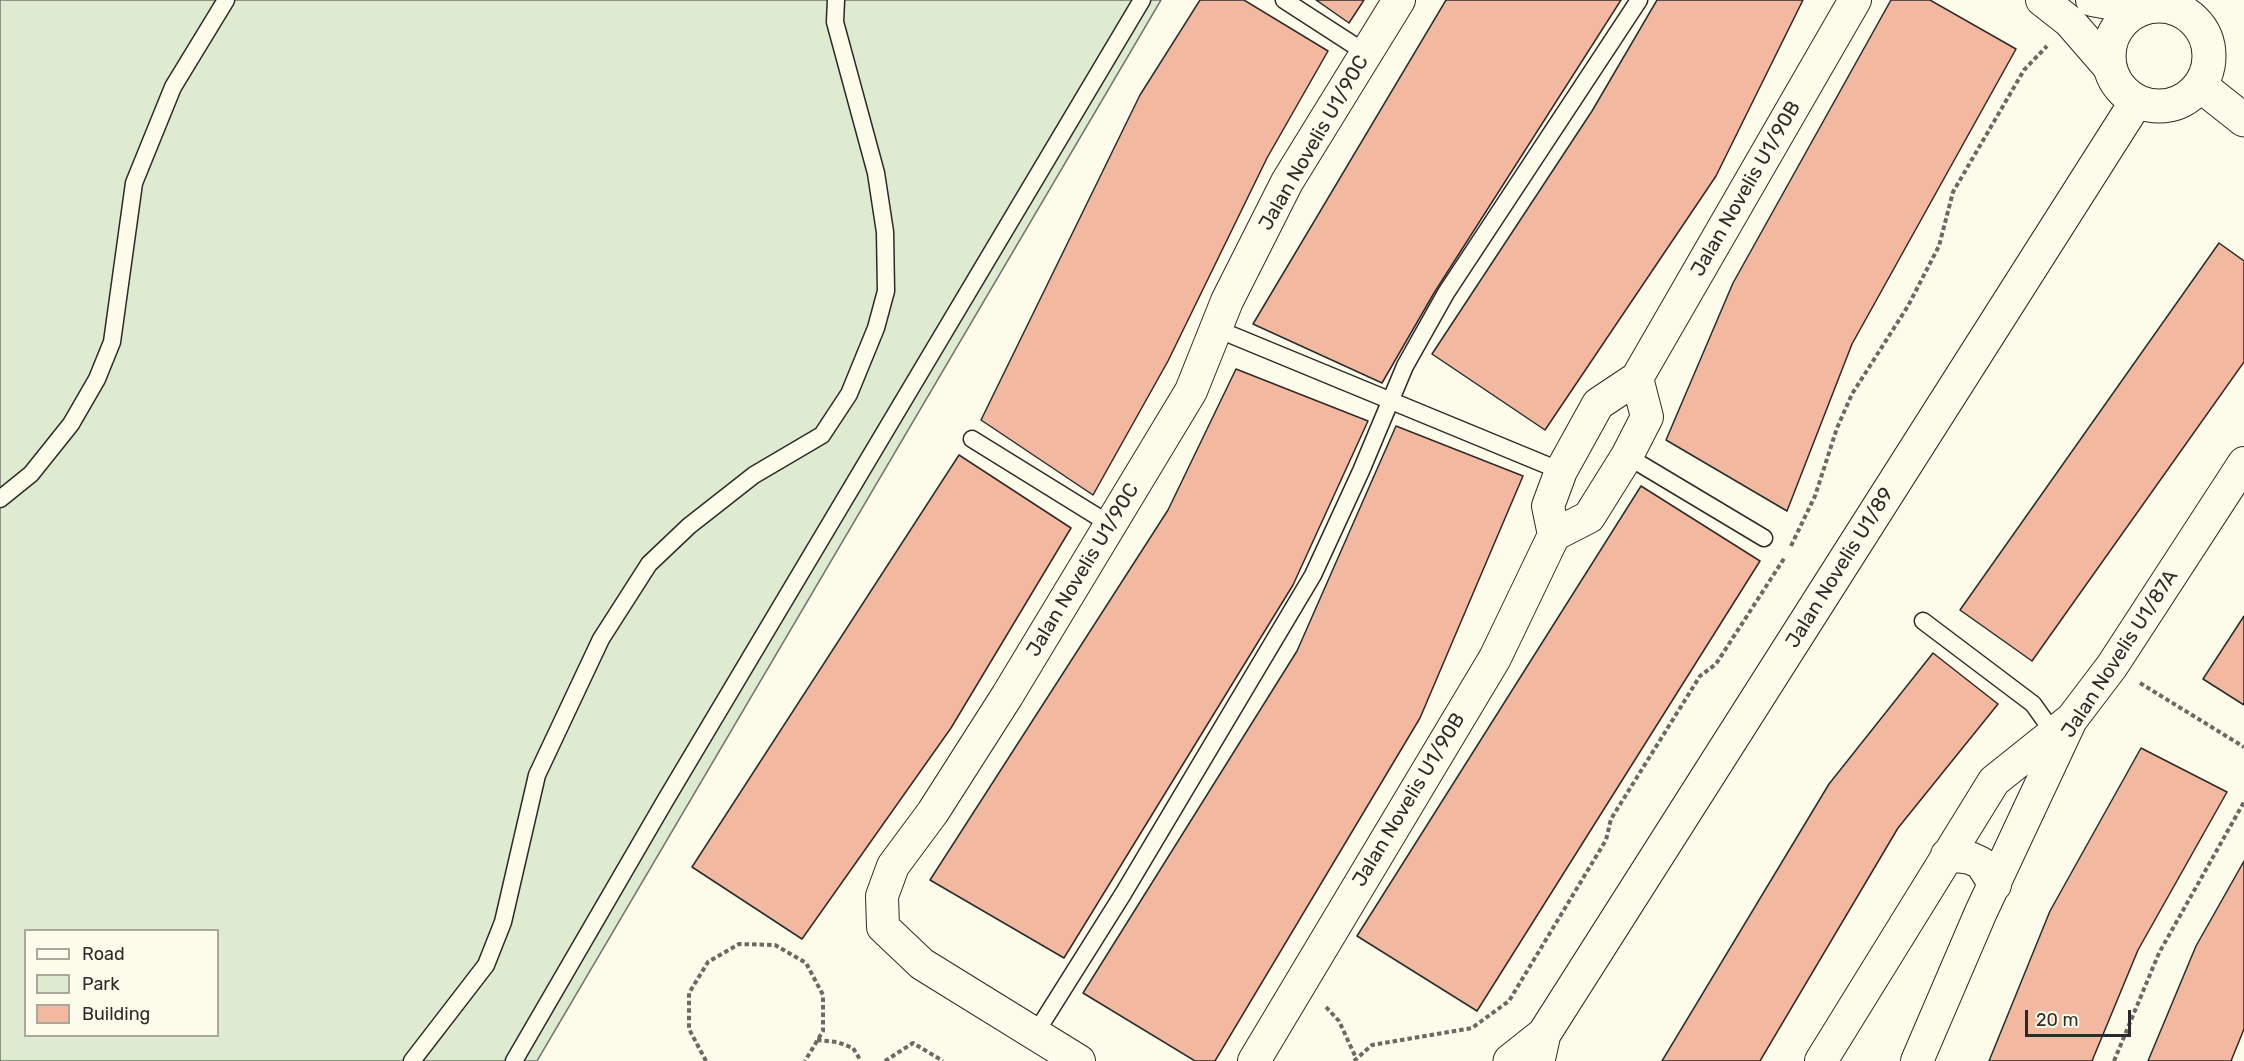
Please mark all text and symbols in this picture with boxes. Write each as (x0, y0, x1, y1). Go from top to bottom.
street label: Jalan Novelis U1/90C (1254, 51, 1374, 235)
street label: Jalan Novelis U1/90B (1686, 97, 1806, 281)
street label: Jalan Novelis U1/90C (1022, 479, 1144, 661)
street label: Jalan Novelis U1/89 (1781, 483, 1899, 653)
street label: Jalan Novelis U1/87A (2057, 565, 2183, 743)
street label: Jalan Novelis U1/90B (1348, 709, 1470, 891)
legend (24, 929, 219, 1037)
text: Road (82, 943, 125, 965)
text: Park (82, 973, 119, 995)
scale bar (2028, 998, 2134, 1036)
text: Building (82, 1003, 150, 1025)
text: 20 m (2036, 1009, 2078, 1031)

